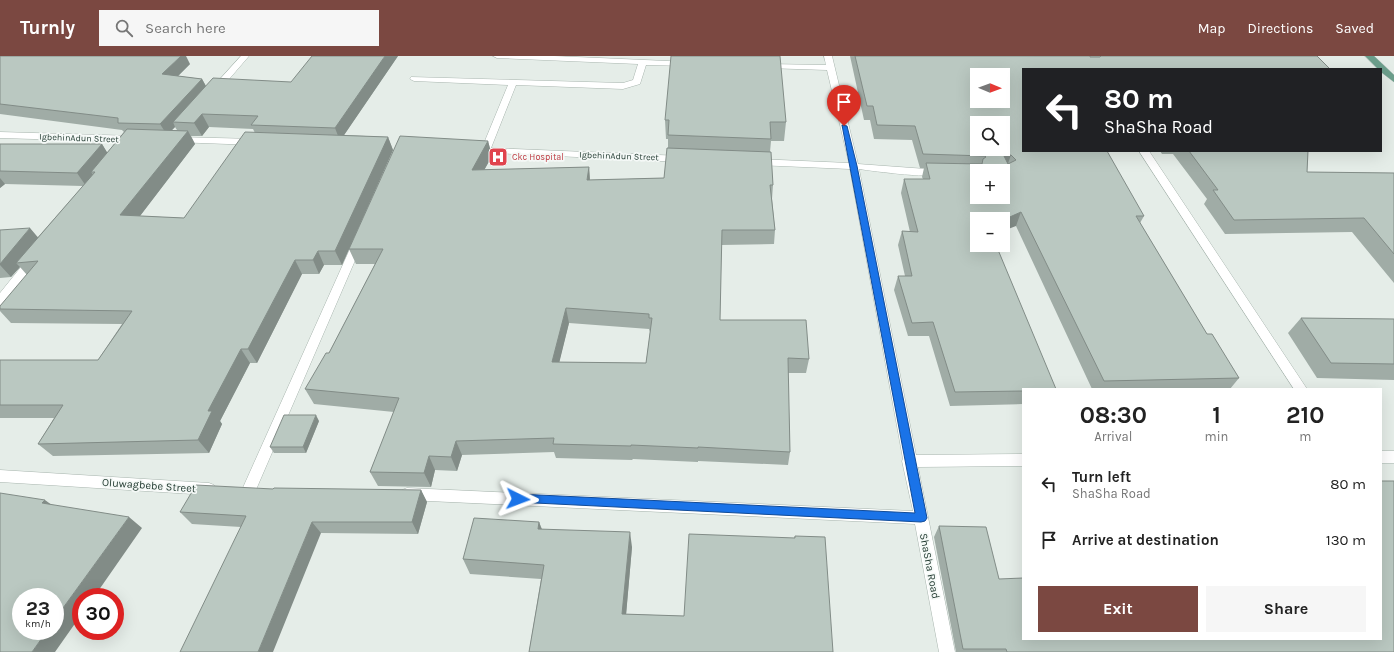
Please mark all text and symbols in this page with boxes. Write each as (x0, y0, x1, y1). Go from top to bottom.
search box (99, 10, 379, 46)
text: Turnly (20, 17, 75, 39)
icon: search (113, 17, 135, 39)
text: Search here (145, 19, 226, 37)
text: Map (1198, 20, 1226, 37)
text: Directions (1248, 20, 1313, 37)
text: Saved (1335, 20, 1374, 37)
north arrow (970, 68, 1010, 108)
map controls (970, 68, 1010, 252)
text: 80 m (1104, 82, 1173, 115)
icon: left (1038, 84, 1090, 136)
pin (827, 85, 861, 126)
icon: arrive (833, 91, 855, 113)
button: search (970, 116, 1010, 156)
text: ShaSha Road (1104, 116, 1213, 138)
street label: IgbehinAdun Street (39, 132, 119, 144)
hospital icon: Ckc Hospital (487, 146, 509, 168)
street label: IgbehinAdun Street (579, 150, 659, 162)
place label: Ckc Hospital (512, 152, 564, 162)
button: + (970, 164, 1010, 204)
button: − (970, 212, 1010, 252)
text: 08:30 (1080, 401, 1147, 429)
text: 1 (1212, 401, 1221, 429)
text: 210 (1286, 401, 1324, 429)
text: Arrival (1094, 429, 1132, 444)
text: min (1205, 429, 1228, 444)
text: m (1299, 429, 1311, 444)
text: Turn left (1072, 468, 1131, 486)
icon: left (1038, 473, 1060, 495)
text: 80 m (1330, 475, 1366, 493)
street label: Oluwagbebe Street (102, 476, 196, 495)
position arrow (497, 478, 539, 520)
text: ShaSha Road (1072, 486, 1151, 501)
icon: arrive (1038, 529, 1060, 551)
text: Arrive at destination (1072, 531, 1219, 549)
text: 130 m (1326, 531, 1366, 549)
street label: ShaSha Road (917, 532, 942, 600)
button: Exit (1038, 586, 1198, 632)
button: Share (1206, 586, 1366, 632)
speed limit sign: 30 (72, 588, 124, 640)
text: 23 (26, 597, 50, 620)
text: km/h (25, 618, 51, 630)

